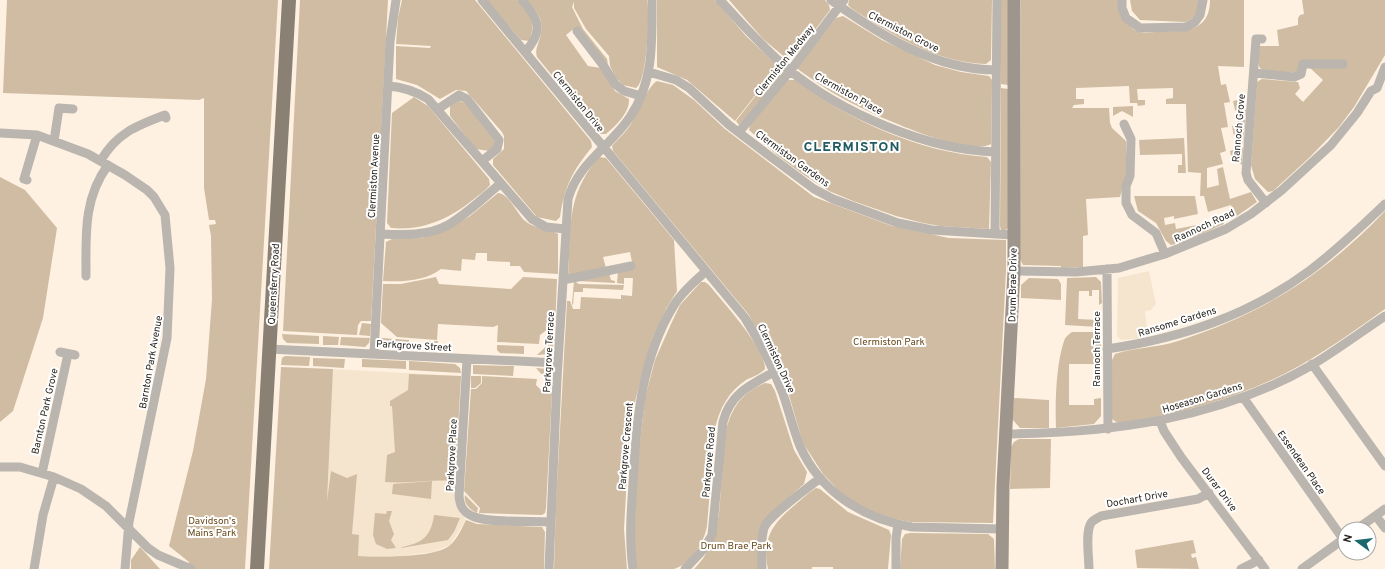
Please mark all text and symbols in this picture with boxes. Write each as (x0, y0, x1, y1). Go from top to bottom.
street label: Clermiston Grove (866, 9, 941, 56)
street label: Clermiston Medway (752, 23, 818, 99)
street label: Clermiston Drive (549, 69, 606, 135)
street label: Clermiston Place (812, 70, 885, 118)
street label: Rannoch Grove (1230, 93, 1249, 163)
street label: Clermiston Gardens (752, 128, 832, 191)
street label: Clermiston Avenue (366, 134, 383, 218)
district label: CLERMISTON (804, 139, 901, 156)
street label: Rannoch Road (1172, 207, 1237, 246)
street label: Queensferry Road (266, 243, 283, 325)
street label: Drum Brae Drive (1006, 248, 1021, 322)
street label: Ransome Gardens (1137, 304, 1219, 341)
street label: Parkgrove Terrace (541, 311, 558, 393)
street label: Rannoch Terrace (1091, 311, 1104, 387)
street label: Barnton Park Avenue (137, 315, 166, 410)
street label: Clermiston Drive (754, 322, 797, 395)
park label: Clermiston Park (853, 336, 925, 349)
street label: Parkgrove Street (376, 338, 452, 355)
street label: Barnton Park Grove (29, 367, 62, 456)
street label: Hoseason Gardens (1161, 380, 1244, 417)
street label: Parkgrove Crescent (616, 402, 637, 490)
street label: Parkgrove Place (444, 418, 461, 492)
street label: Parkgrove Road (700, 426, 719, 498)
street label: Essendean Place (1274, 428, 1328, 497)
street label: Durar Drive (1198, 465, 1239, 514)
street label: Dochart Drive (1105, 488, 1169, 511)
park label: Davidson's Mains Park (188, 515, 236, 540)
north arrow (1337, 521, 1377, 561)
text: N (1341, 533, 1356, 544)
park label: Drum Brae Park (700, 540, 772, 553)

